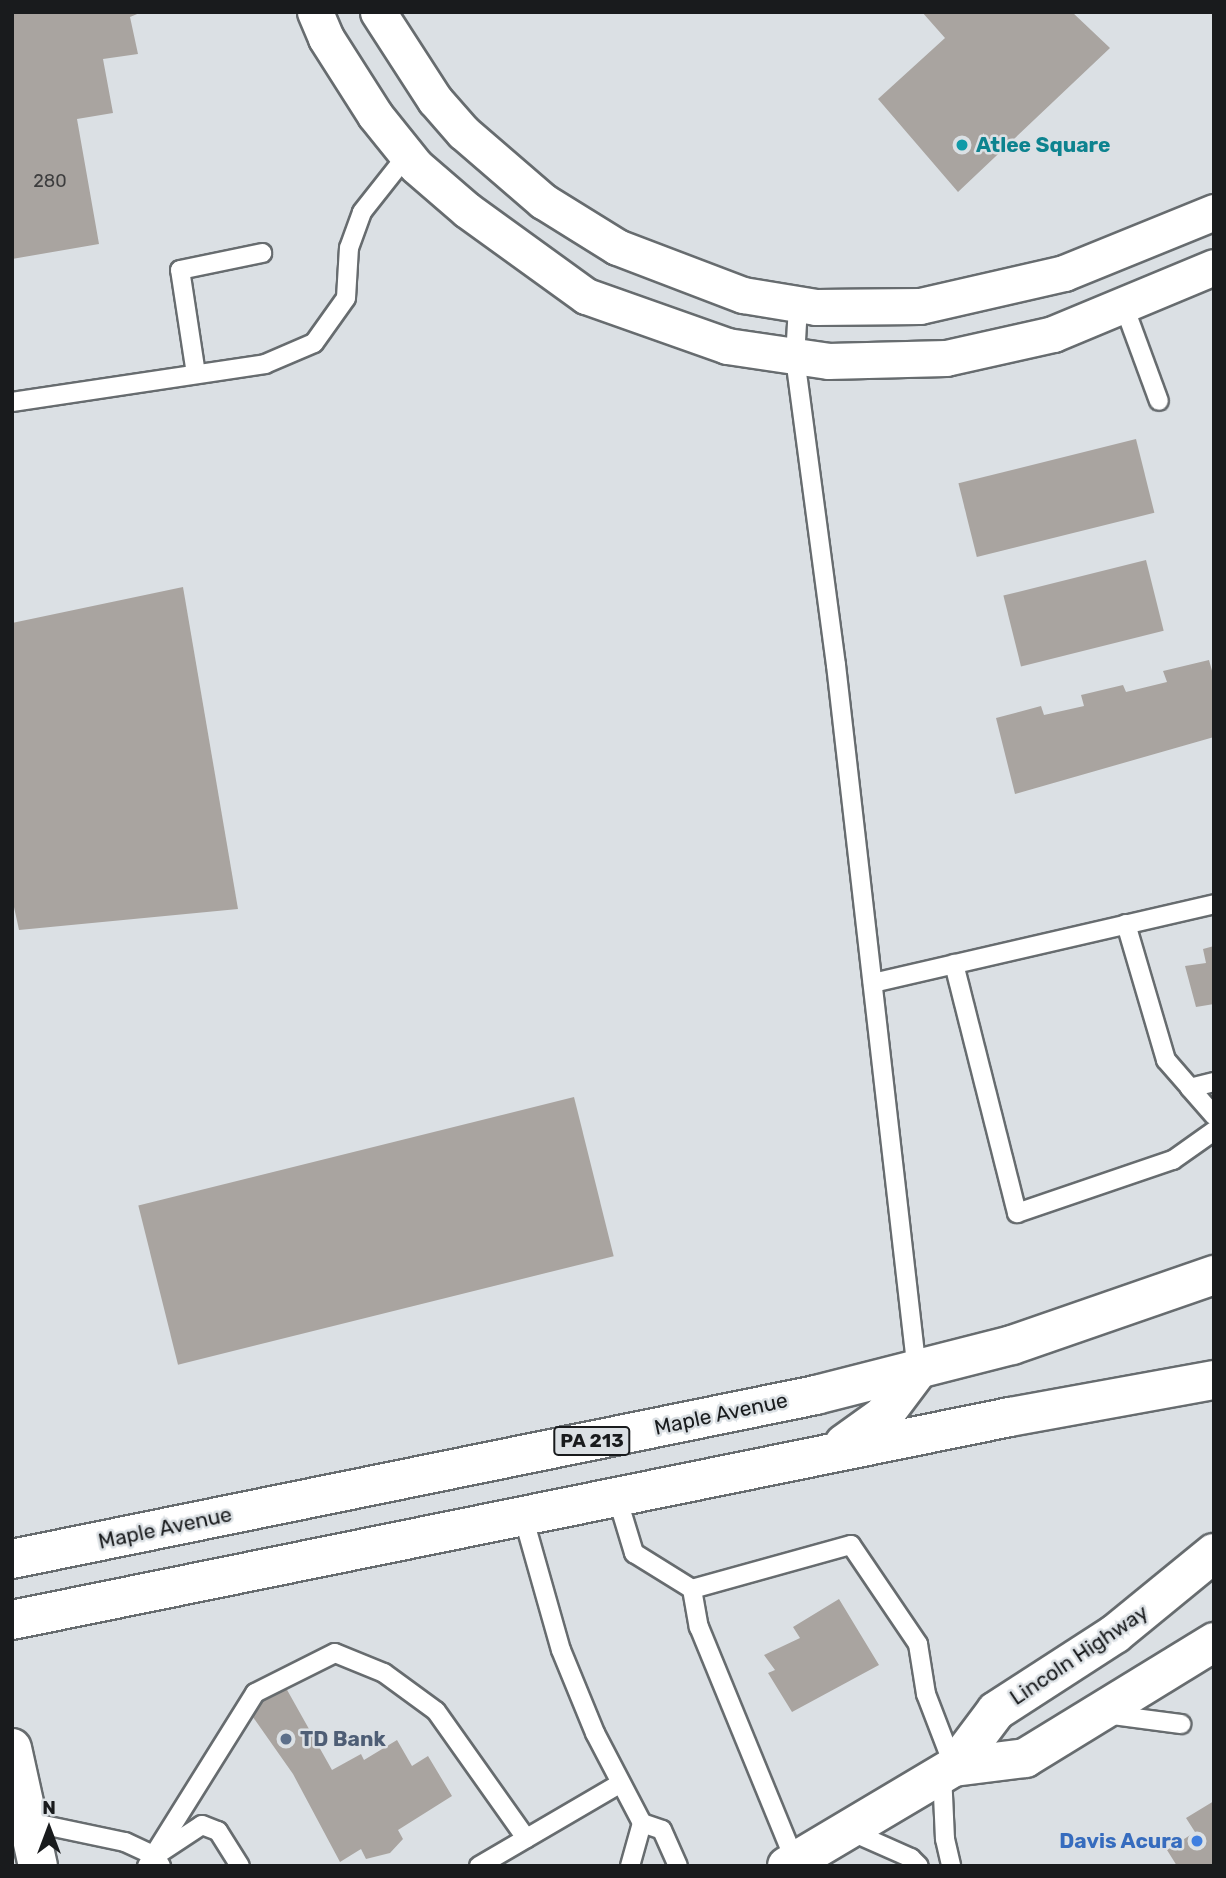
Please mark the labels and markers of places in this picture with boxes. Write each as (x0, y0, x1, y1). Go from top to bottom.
place label: Atlee Square (976, 132, 1111, 158)
marker: Atlee Square (954, 137, 970, 153)
place label: TD Bank (300, 1726, 386, 1752)
marker: TD Bank (278, 1731, 294, 1747)
place label: Davis Acura (1059, 1828, 1183, 1854)
marker: Davis Acura (1189, 1833, 1205, 1849)

